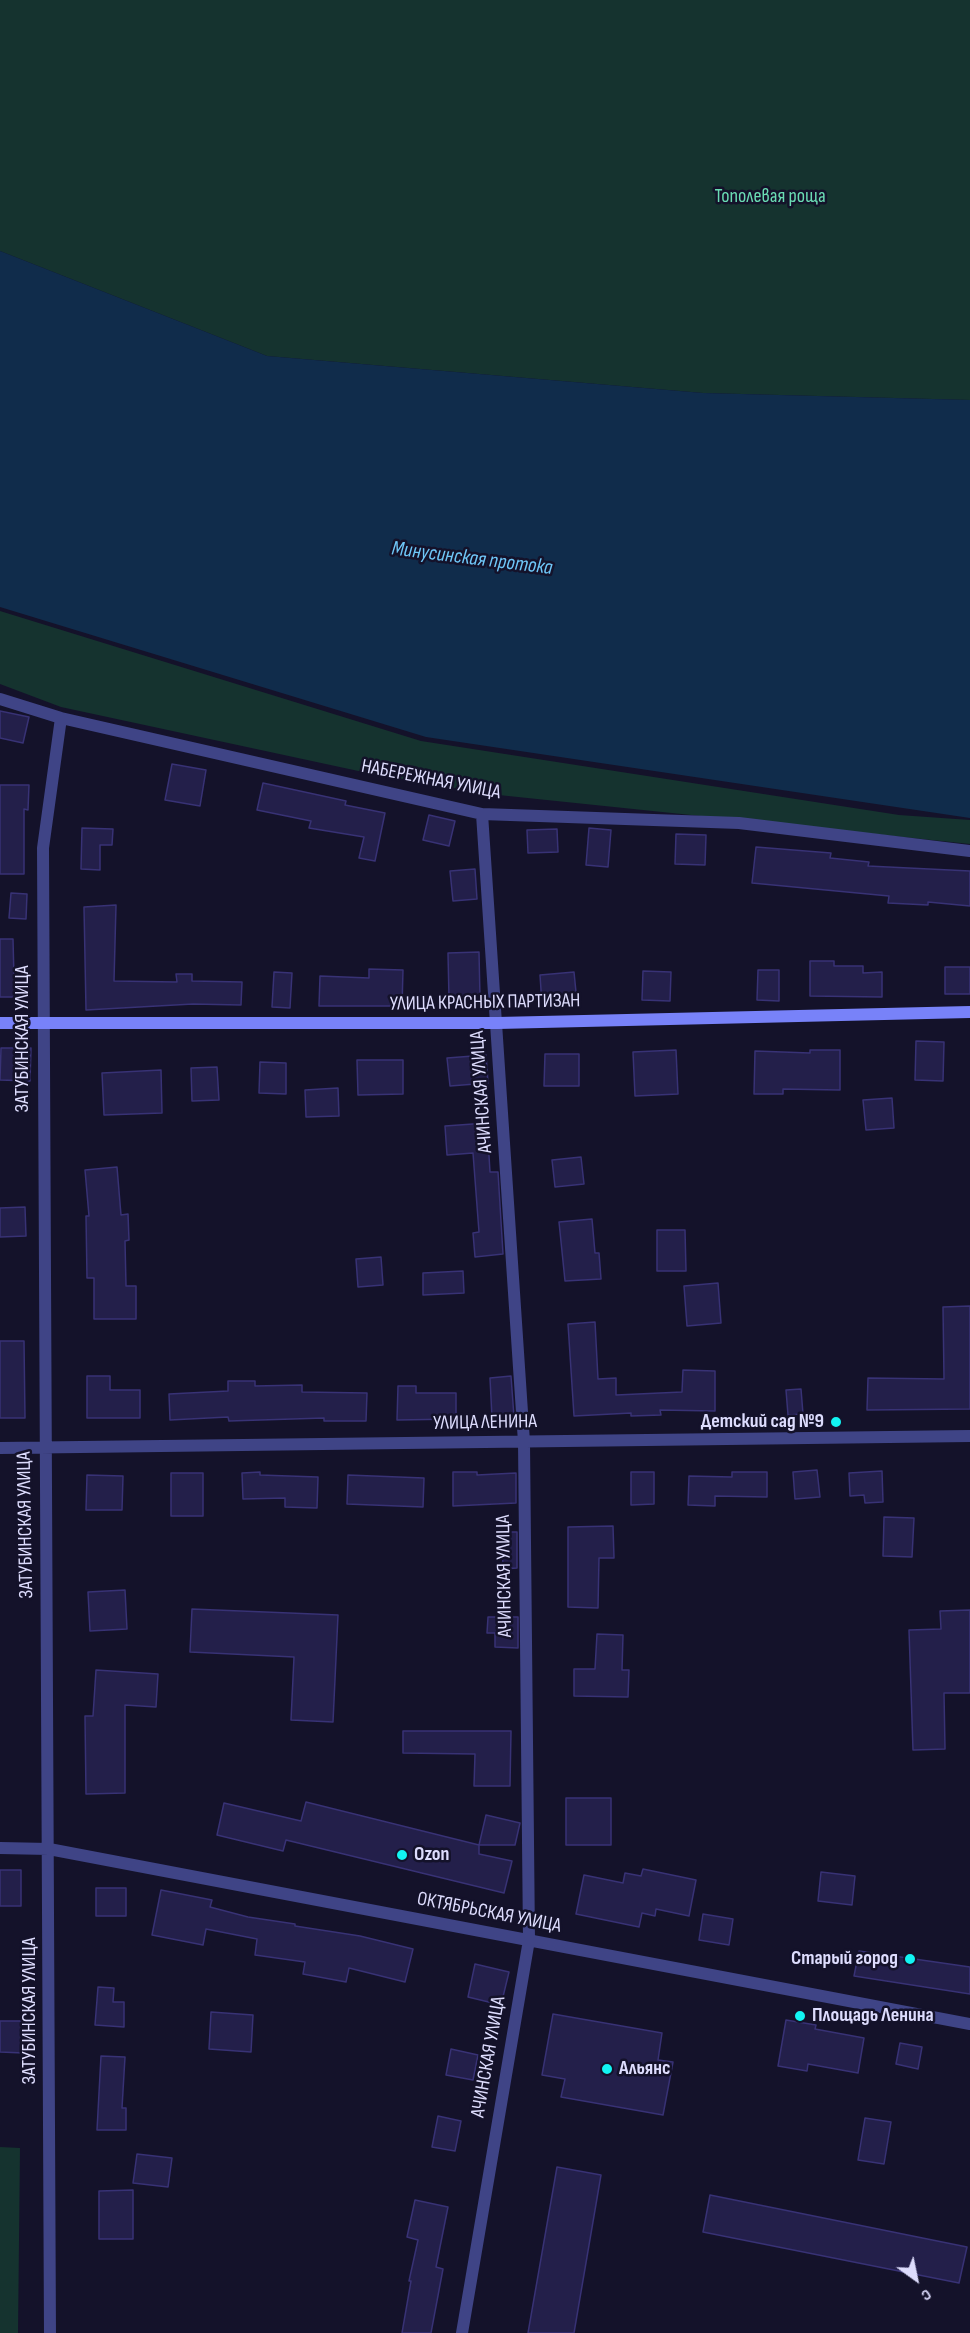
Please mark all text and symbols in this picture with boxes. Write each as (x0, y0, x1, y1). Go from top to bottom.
park label: Тополевая роща (714, 185, 826, 209)
water label: Минусинская протока (390, 537, 554, 581)
street label: НАБЕРЕЖНАЯ УЛИЦА (359, 755, 503, 805)
street label: ЗАТУБИНСКАЯ УЛИЦА (11, 966, 35, 1112)
street label: УЛИЦА КРАСНЫХ ПАРТИЗАН (389, 989, 581, 1017)
street label: АЧИНСКАЯ УЛИЦА (466, 1030, 498, 1154)
street label: УЛИЦА ЛЕНИНА (433, 1410, 537, 1436)
place label: Детский сад №9 (701, 1410, 824, 1434)
marker: Детский сад №9 (829, 1415, 843, 1429)
street label: ЗАТУБИНСКАЯ УЛИЦА (13, 1451, 39, 1599)
street label: АЧИНСКАЯ УЛИЦА (492, 1515, 518, 1637)
place label: Ozon (414, 1843, 449, 1867)
marker: Ozon (395, 1848, 409, 1862)
street label: ОКТЯБРЬСКАЯ УЛИЦА (415, 1887, 563, 1939)
street label: ЗАТУБИНСКАЯ УЛИЦА (18, 1938, 42, 2084)
place label: Старый город (791, 1947, 898, 1971)
marker: Старый город (903, 1952, 917, 1966)
street label: АЧИНСКАЯ УЛИЦА (467, 1995, 511, 2119)
place label: Площадь Ленина (812, 2004, 934, 2028)
marker: Площадь Ленина (793, 2009, 807, 2023)
place label: Альянс (619, 2057, 670, 2081)
marker: Альянс (600, 2062, 614, 2076)
north arrow (886, 2249, 946, 2309)
text: С (917, 2284, 935, 2305)

